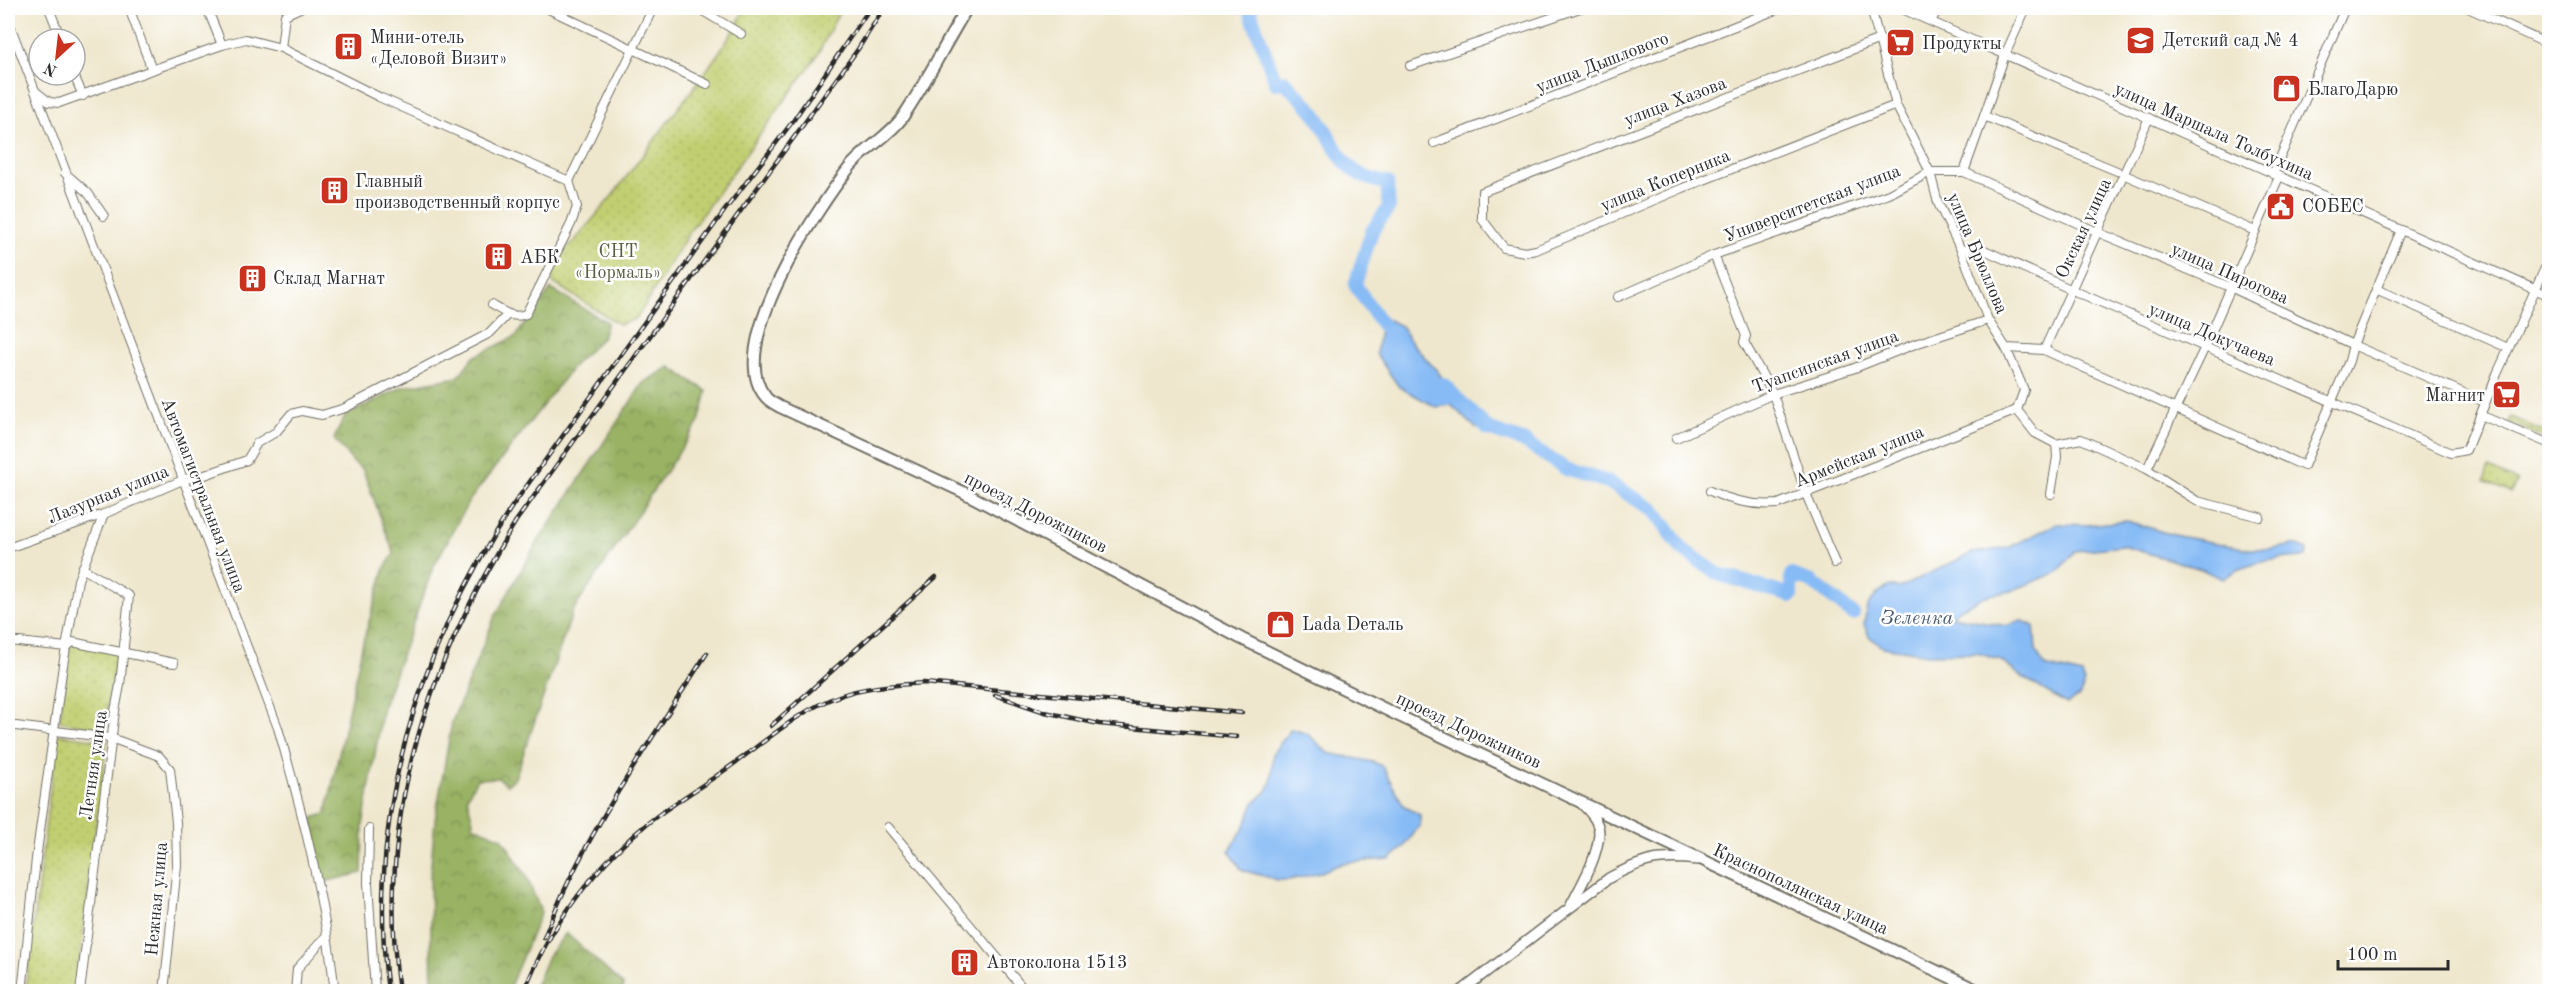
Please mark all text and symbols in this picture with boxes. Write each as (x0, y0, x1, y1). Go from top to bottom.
school or university icon: Детский сад № 4 (2125, 24, 2157, 56)
north arrow (27, 27, 87, 87)
supermarket icon: Продукты (1885, 27, 1917, 59)
place label: Мини-отель «Деловой Визит» (370, 29, 507, 68)
street label: улица Дышлового (1534, 29, 1671, 97)
building icon: Мини-отель «Деловой Визит» (333, 31, 365, 63)
place label: Детский сад № 4 (2162, 32, 2299, 50)
place label: Продукты (1922, 35, 2002, 53)
text: N (41, 58, 60, 78)
shop icon: БлагоДарю (2271, 73, 2303, 105)
street label: улица Хазова (1622, 74, 1729, 130)
street label: улица Маршала Толбухина (2111, 80, 2316, 184)
place label: БлагоДарю (2308, 81, 2398, 99)
street label: улица Коперника (1598, 147, 1733, 215)
street label: Университетская улица (1722, 162, 1903, 246)
place label: Главный производственный корпус (355, 173, 560, 212)
building icon: Главный производственный корпус (318, 175, 350, 207)
street label: Окская улица (2053, 176, 2115, 281)
street label: улица Брюллова (1943, 190, 2011, 317)
public building icon: СОБЕС (2265, 190, 2297, 222)
place label: СОБЕС (2302, 198, 2364, 216)
street label: улица Пирогова (2168, 240, 2291, 308)
building icon: АБК (483, 241, 515, 273)
park label: СНТ «Нормаль» (575, 243, 661, 282)
place label: АБК (520, 249, 560, 267)
building icon: Склад Магнат (236, 262, 268, 294)
place label: Склад Магнат (273, 270, 385, 288)
street label: улица Докучаева (2146, 300, 2278, 370)
street label: Туапсинская улица (1750, 327, 1901, 397)
supermarket icon: Магнит (2490, 379, 2522, 411)
place label: Магнит (2425, 387, 2485, 405)
street label: Автомагистральная улица (158, 396, 249, 595)
street label: Армейская улица (1792, 423, 1927, 491)
street label: Лазурная улица (45, 462, 172, 527)
street label: проезд Дорожников (961, 469, 1110, 557)
shop icon: Lada Dеталь (1265, 608, 1297, 640)
water label: Зеленка (1881, 609, 1954, 629)
place label: Lada Dеталь (1302, 616, 1403, 634)
street label: проезд Дорожников (1393, 689, 1544, 772)
street label: Летняя улица (77, 709, 111, 821)
street label: Нежная улица (143, 841, 171, 957)
street label: Краснополянская улица (1710, 841, 1891, 939)
scale bar (2338, 933, 2448, 971)
building icon: Автоколона 1513 (949, 946, 981, 978)
text: 100 m (2347, 946, 2398, 964)
place label: Автоколона 1513 (986, 954, 1127, 972)

